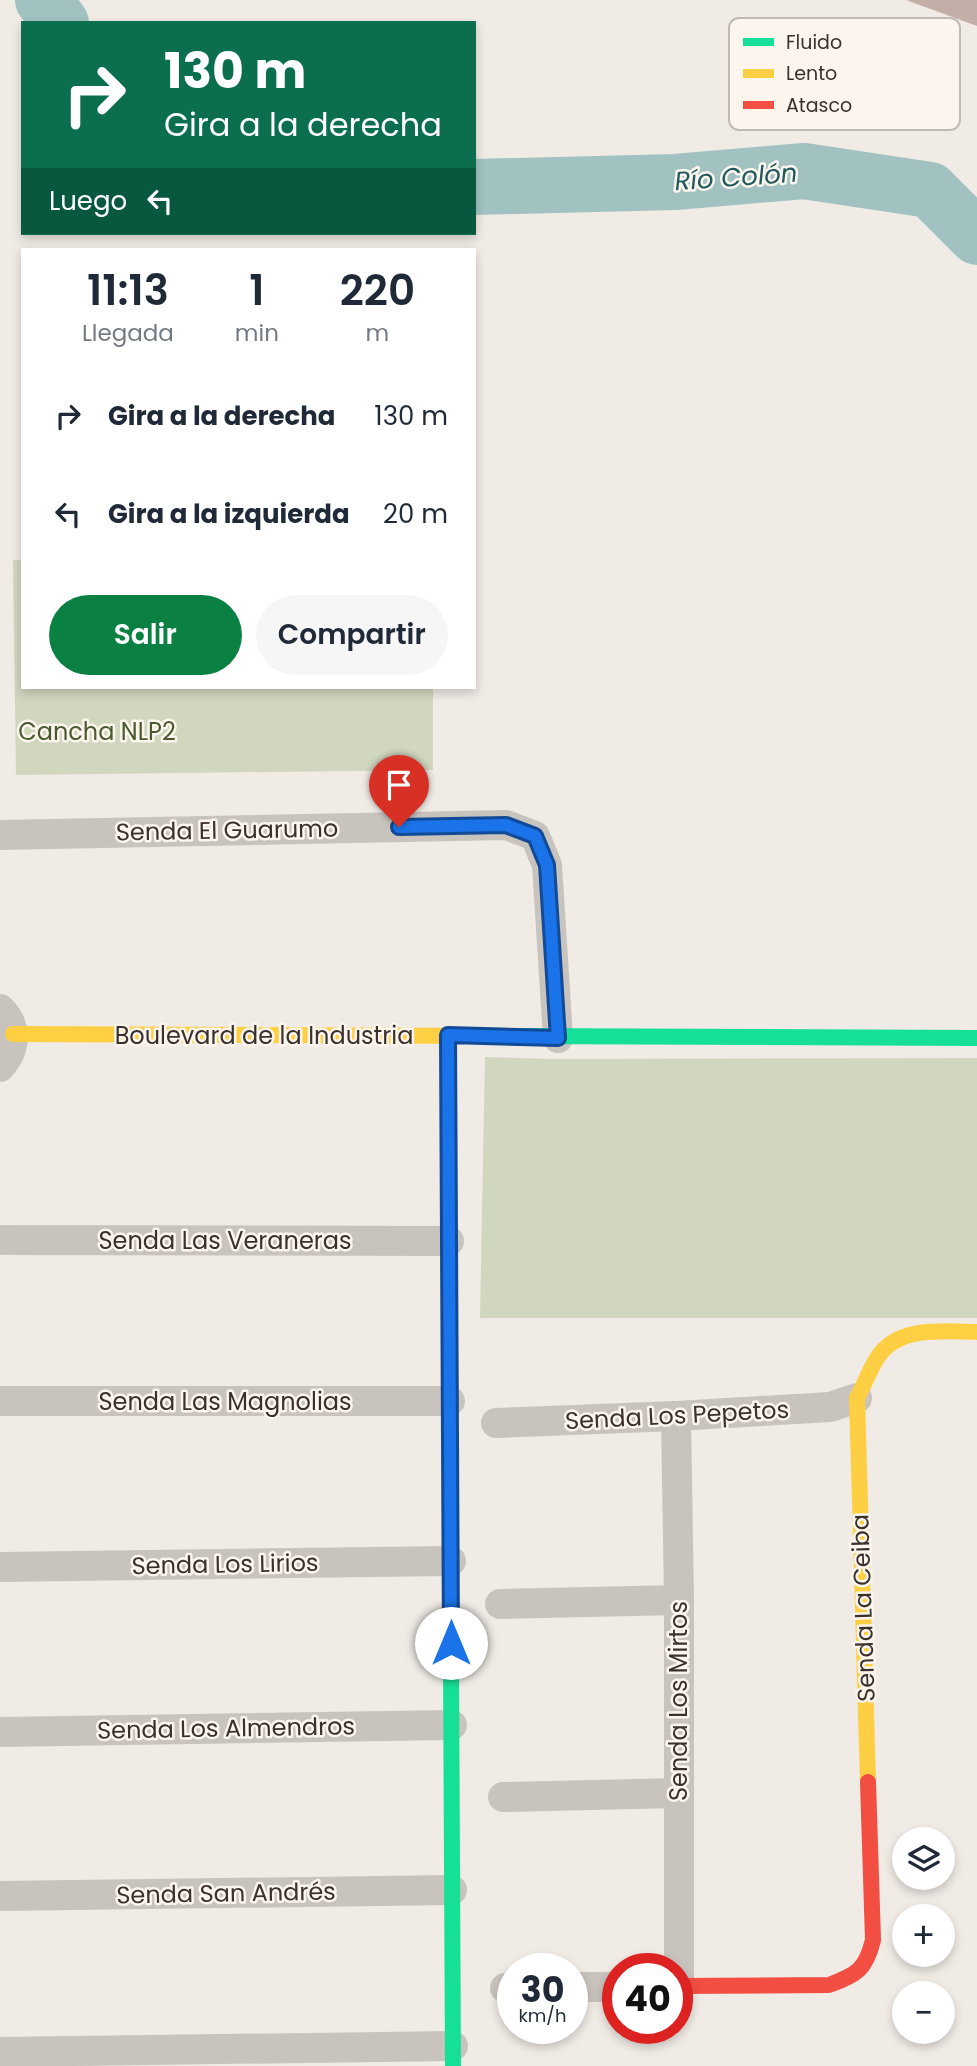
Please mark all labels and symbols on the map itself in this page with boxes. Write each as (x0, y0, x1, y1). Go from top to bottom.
legend (729, 18, 960, 130)
text: Fluido (786, 29, 842, 56)
text: Lento (786, 60, 837, 87)
text: Atasco (786, 92, 852, 119)
water label: Río Colón (673, 155, 799, 199)
park label: Cancha NLP2 (18, 715, 176, 748)
pin (369, 755, 429, 827)
street label: Senda El Guarumo (115, 812, 339, 848)
street label: Boulevard de la Industria (115, 1019, 413, 1052)
street label: Senda Las Veraneras (99, 1224, 351, 1257)
street label: Senda Las Magnolias (98, 1385, 352, 1418)
street label: Senda Los Pepetos (564, 1393, 790, 1437)
street label: Senda La Ceiba (843, 1514, 883, 1702)
street label: Senda Los Lirios (131, 1546, 319, 1582)
street label: Senda Los Mirtos (662, 1601, 695, 1801)
position arrow (414, 1606, 488, 1680)
street label: Senda Los Almendros (97, 1709, 355, 1747)
street label: Senda San Andrés (116, 1875, 336, 1911)
speed limit sign: 40 (602, 1953, 693, 2044)

